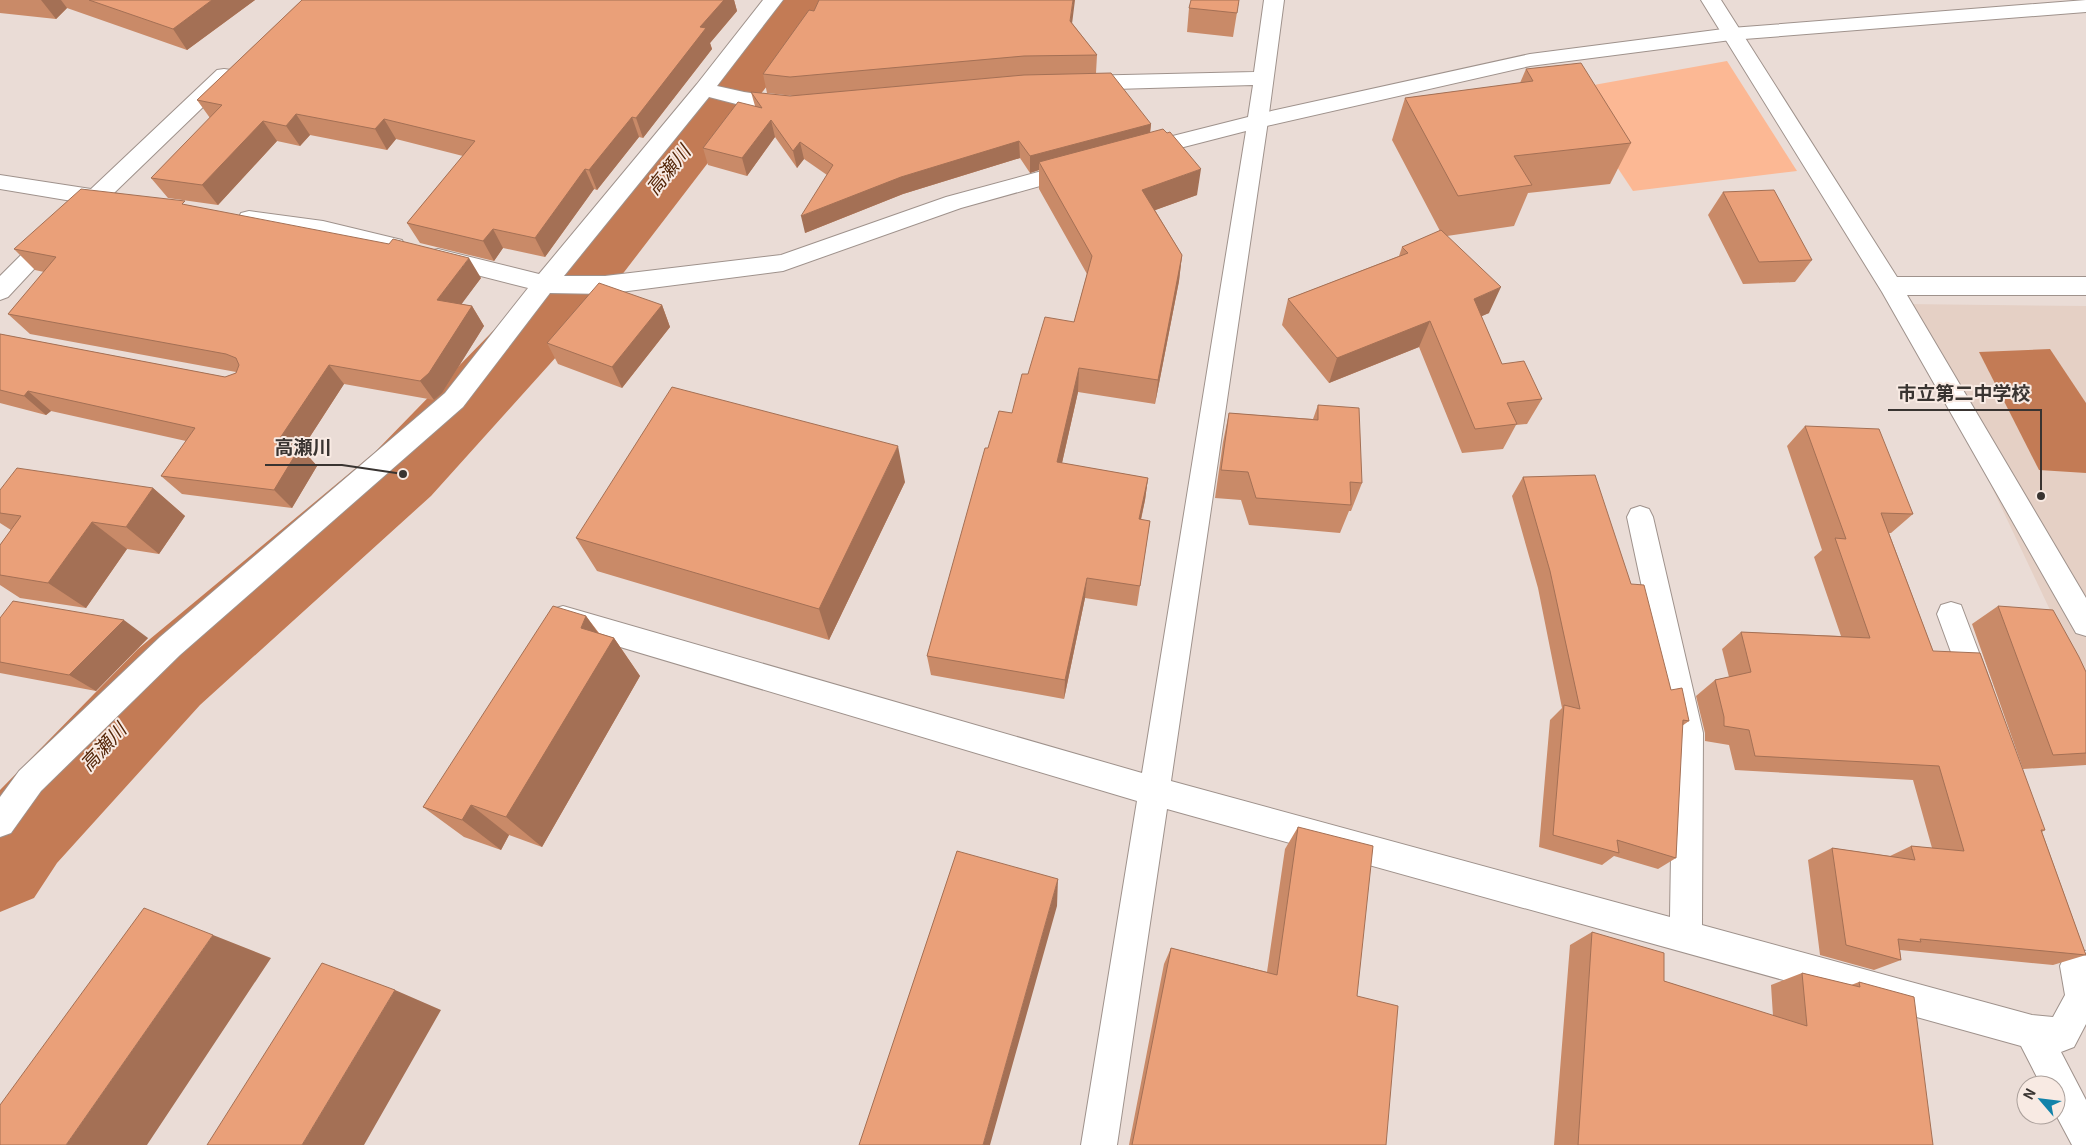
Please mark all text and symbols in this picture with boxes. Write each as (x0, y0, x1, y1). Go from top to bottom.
water label: 高瀬川 (638, 137, 697, 200)
callout: 市立第二中学校 (1888, 376, 2041, 410)
text: 市立第二中学校 (1897, 378, 2031, 405)
callout: 高瀬川 (265, 431, 342, 465)
text: 高瀬川 (274, 432, 332, 459)
water label: 高瀬川 (73, 714, 133, 776)
north arrow (2016, 1075, 2066, 1125)
text: N (2017, 1084, 2040, 1103)

